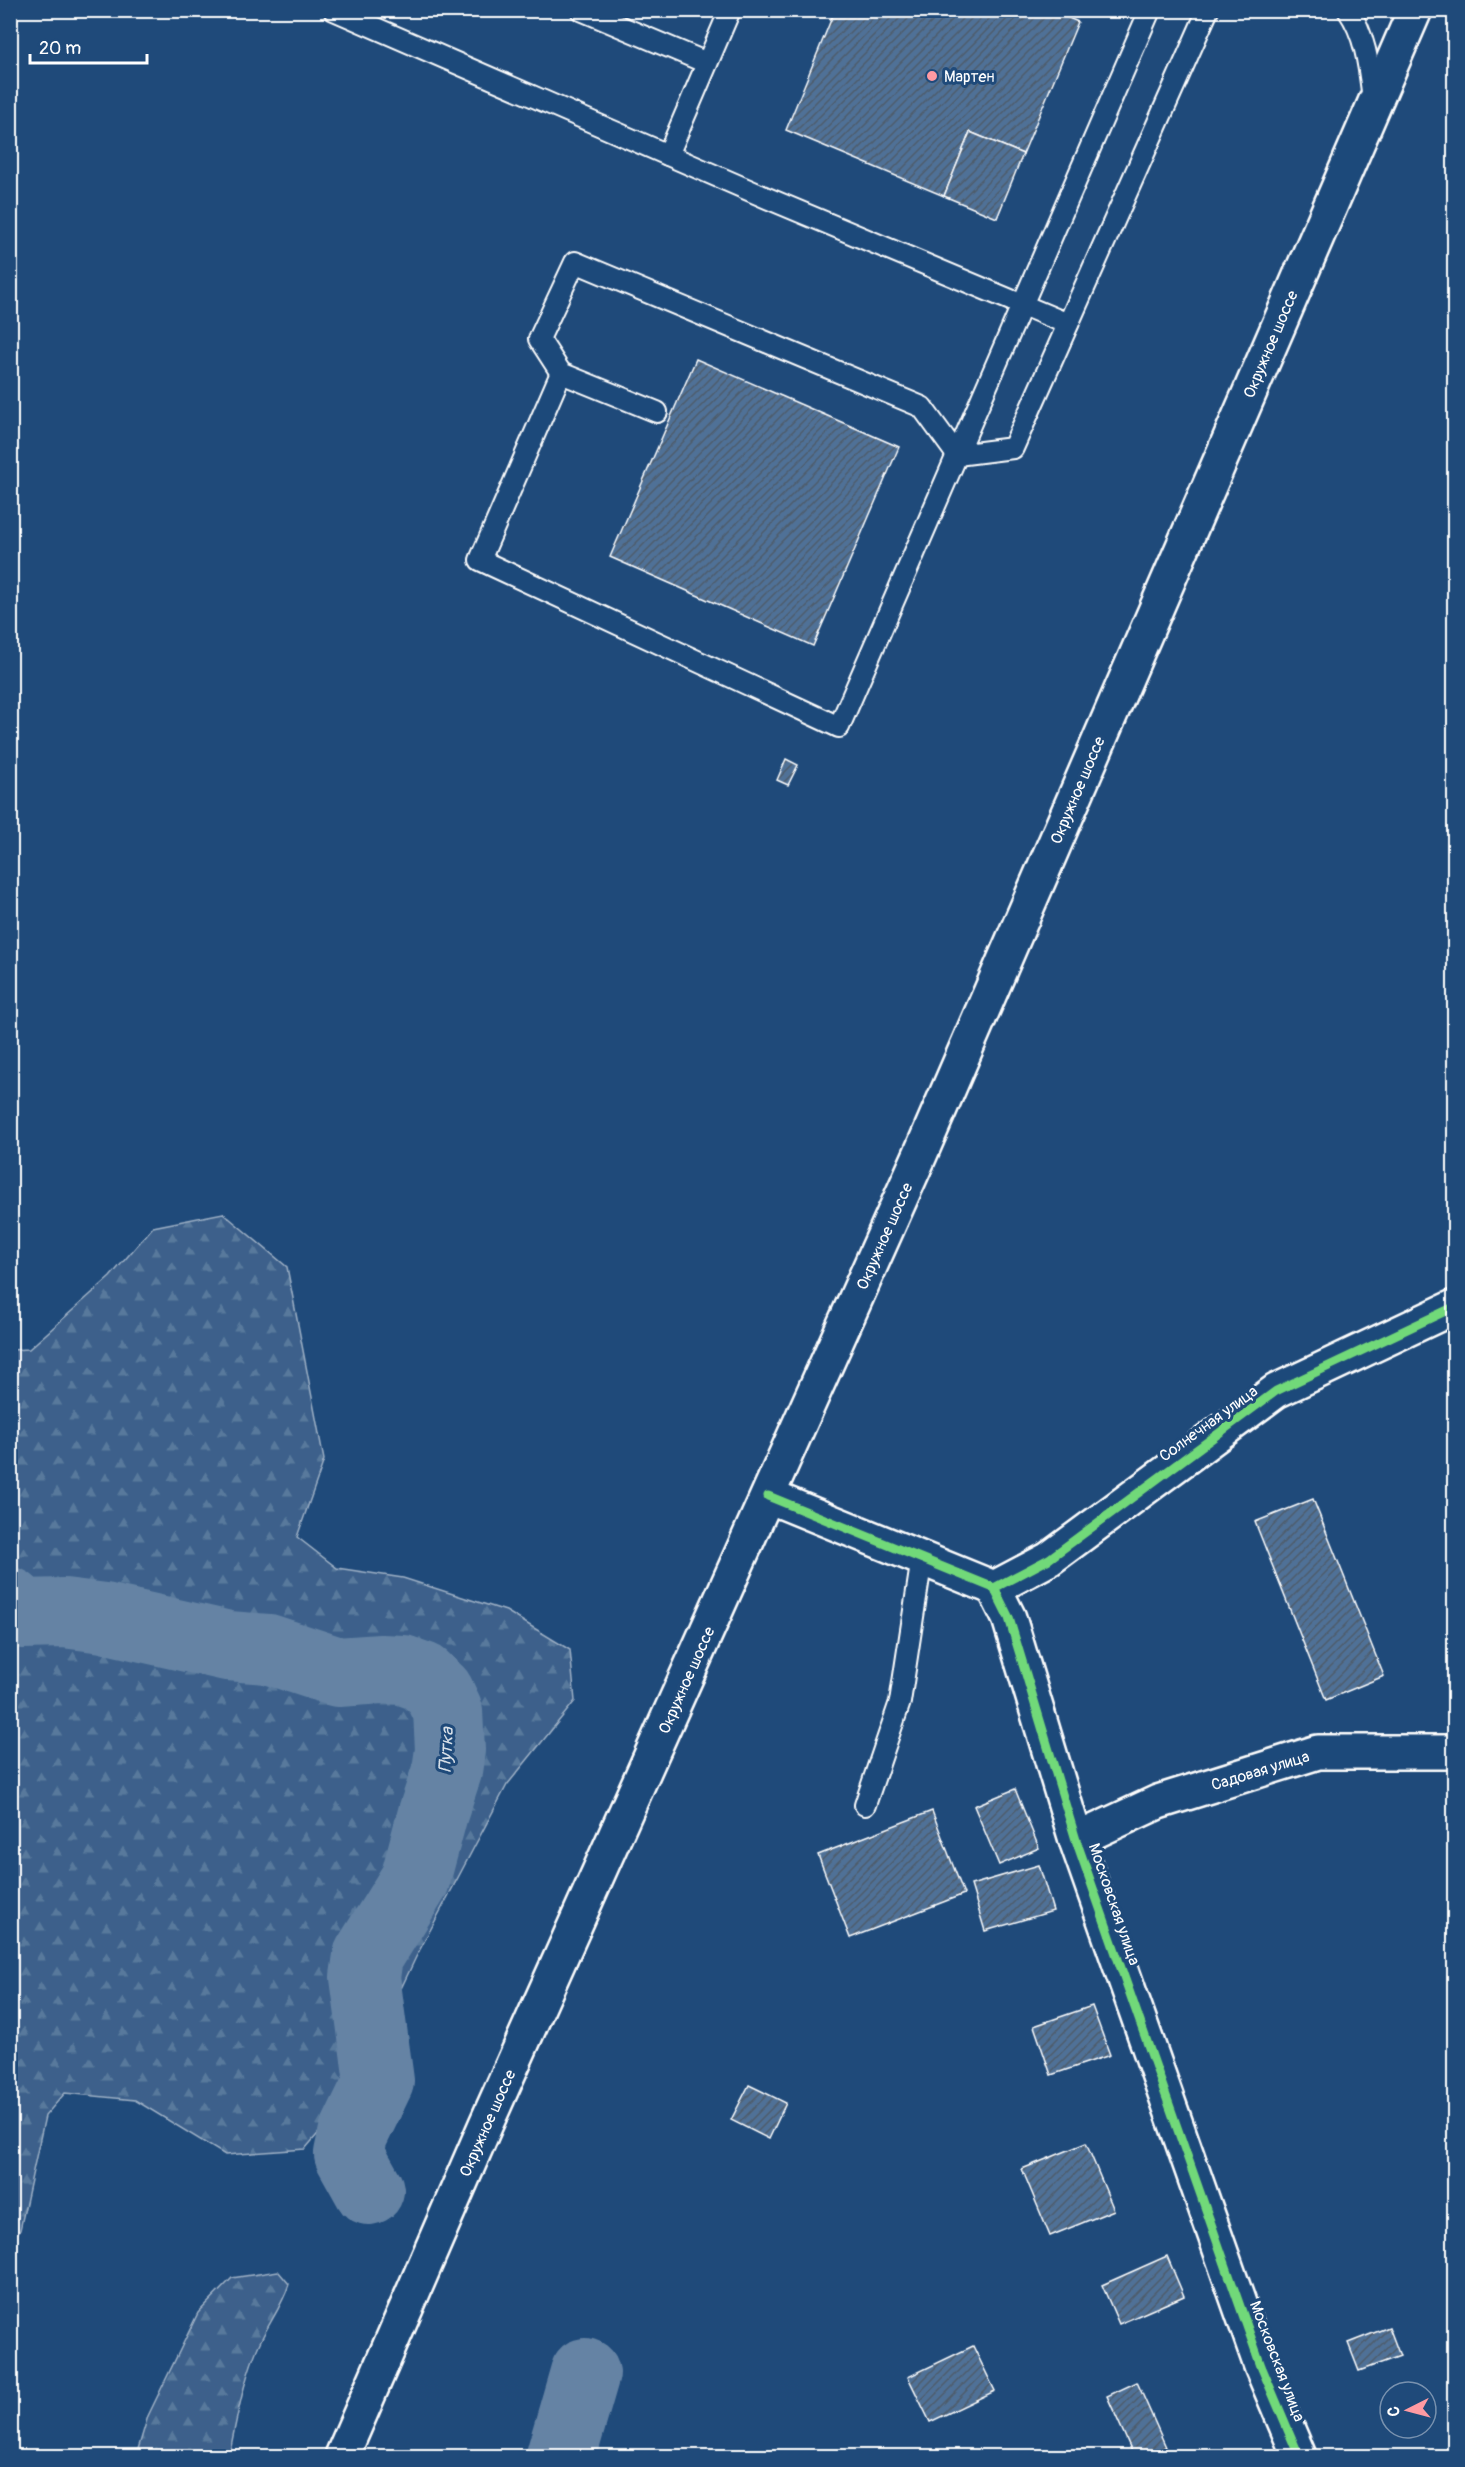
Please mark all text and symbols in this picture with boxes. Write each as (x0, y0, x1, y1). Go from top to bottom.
scale bar (30, 27, 147, 65)
text: 20 m (39, 37, 81, 60)
place label: Мартен (944, 67, 994, 87)
marker: Мартен (925, 69, 939, 83)
street label: Окружное шоссе (1239, 287, 1303, 401)
street label: Окружное шоссе (1046, 733, 1110, 847)
street label: Окружное шоссе (852, 1180, 917, 1293)
street label: Солнечная улица (1155, 1381, 1262, 1466)
street label: Окружное шоссе (654, 1624, 719, 1737)
water label: Путка (434, 1725, 459, 1773)
street label: Садовая улица (1209, 1747, 1312, 1795)
street label: Московская улица (1084, 1841, 1144, 1968)
street label: Окружное шоссе (455, 2067, 520, 2180)
street label: Московская улица (1245, 2298, 1309, 2425)
north arrow (1378, 2380, 1438, 2440)
text: С (1384, 2405, 1405, 2417)

